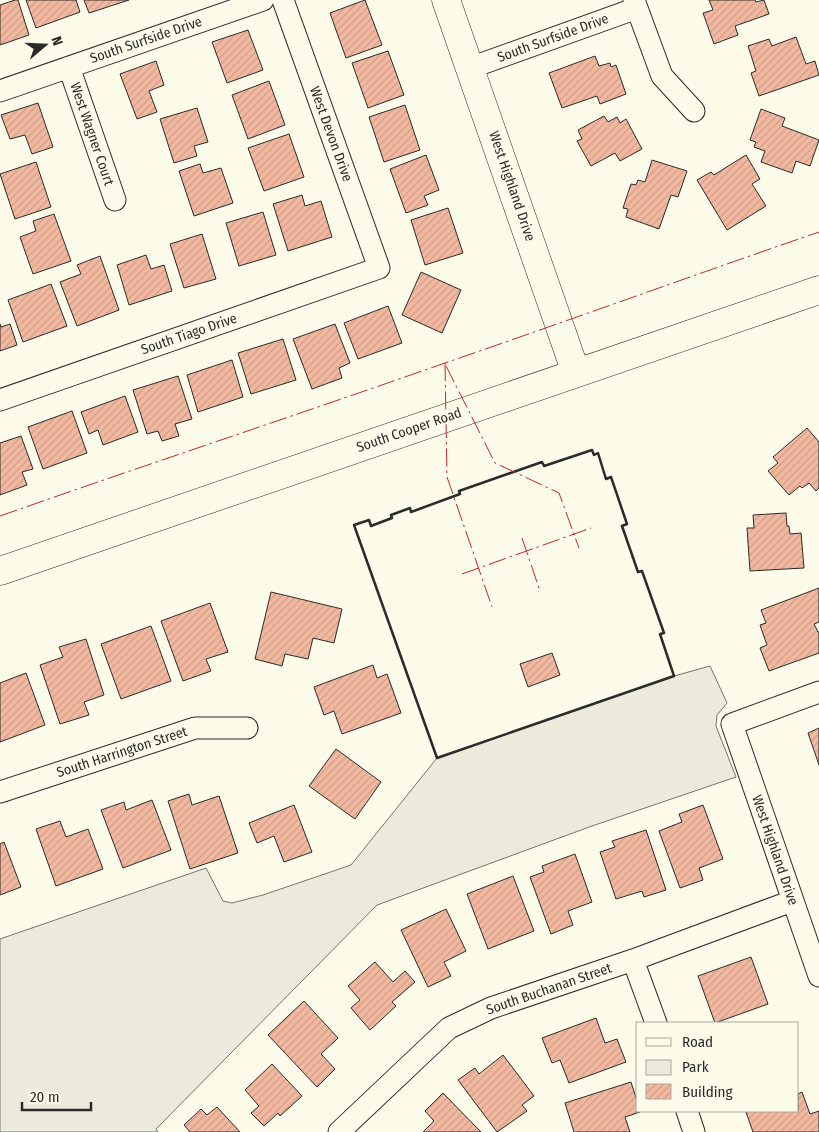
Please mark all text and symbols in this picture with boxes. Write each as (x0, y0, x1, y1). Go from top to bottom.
street label: South Surfside Drive (495, 10, 611, 66)
street label: South Surfside Drive (88, 13, 204, 67)
north arrow (20, 20, 70, 70)
text: N (47, 34, 66, 48)
street label: West Wagner Court (66, 80, 118, 188)
street label: West Devon Drive (306, 84, 356, 184)
street label: West Highland Drive (485, 129, 539, 243)
street label: South Tiago Drive (139, 310, 239, 358)
street label: South Cooper Road (354, 404, 464, 456)
street label: South Harrington Street (55, 723, 190, 781)
street label: West Highland Drive (748, 793, 802, 907)
street label: South Buchanan Street (484, 959, 614, 1018)
legend (636, 1022, 799, 1112)
text: Road (682, 1033, 713, 1051)
text: Park (682, 1058, 709, 1076)
scale bar (22, 1080, 91, 1112)
text: Building (682, 1083, 733, 1101)
text: 20 m (30, 1088, 60, 1106)

